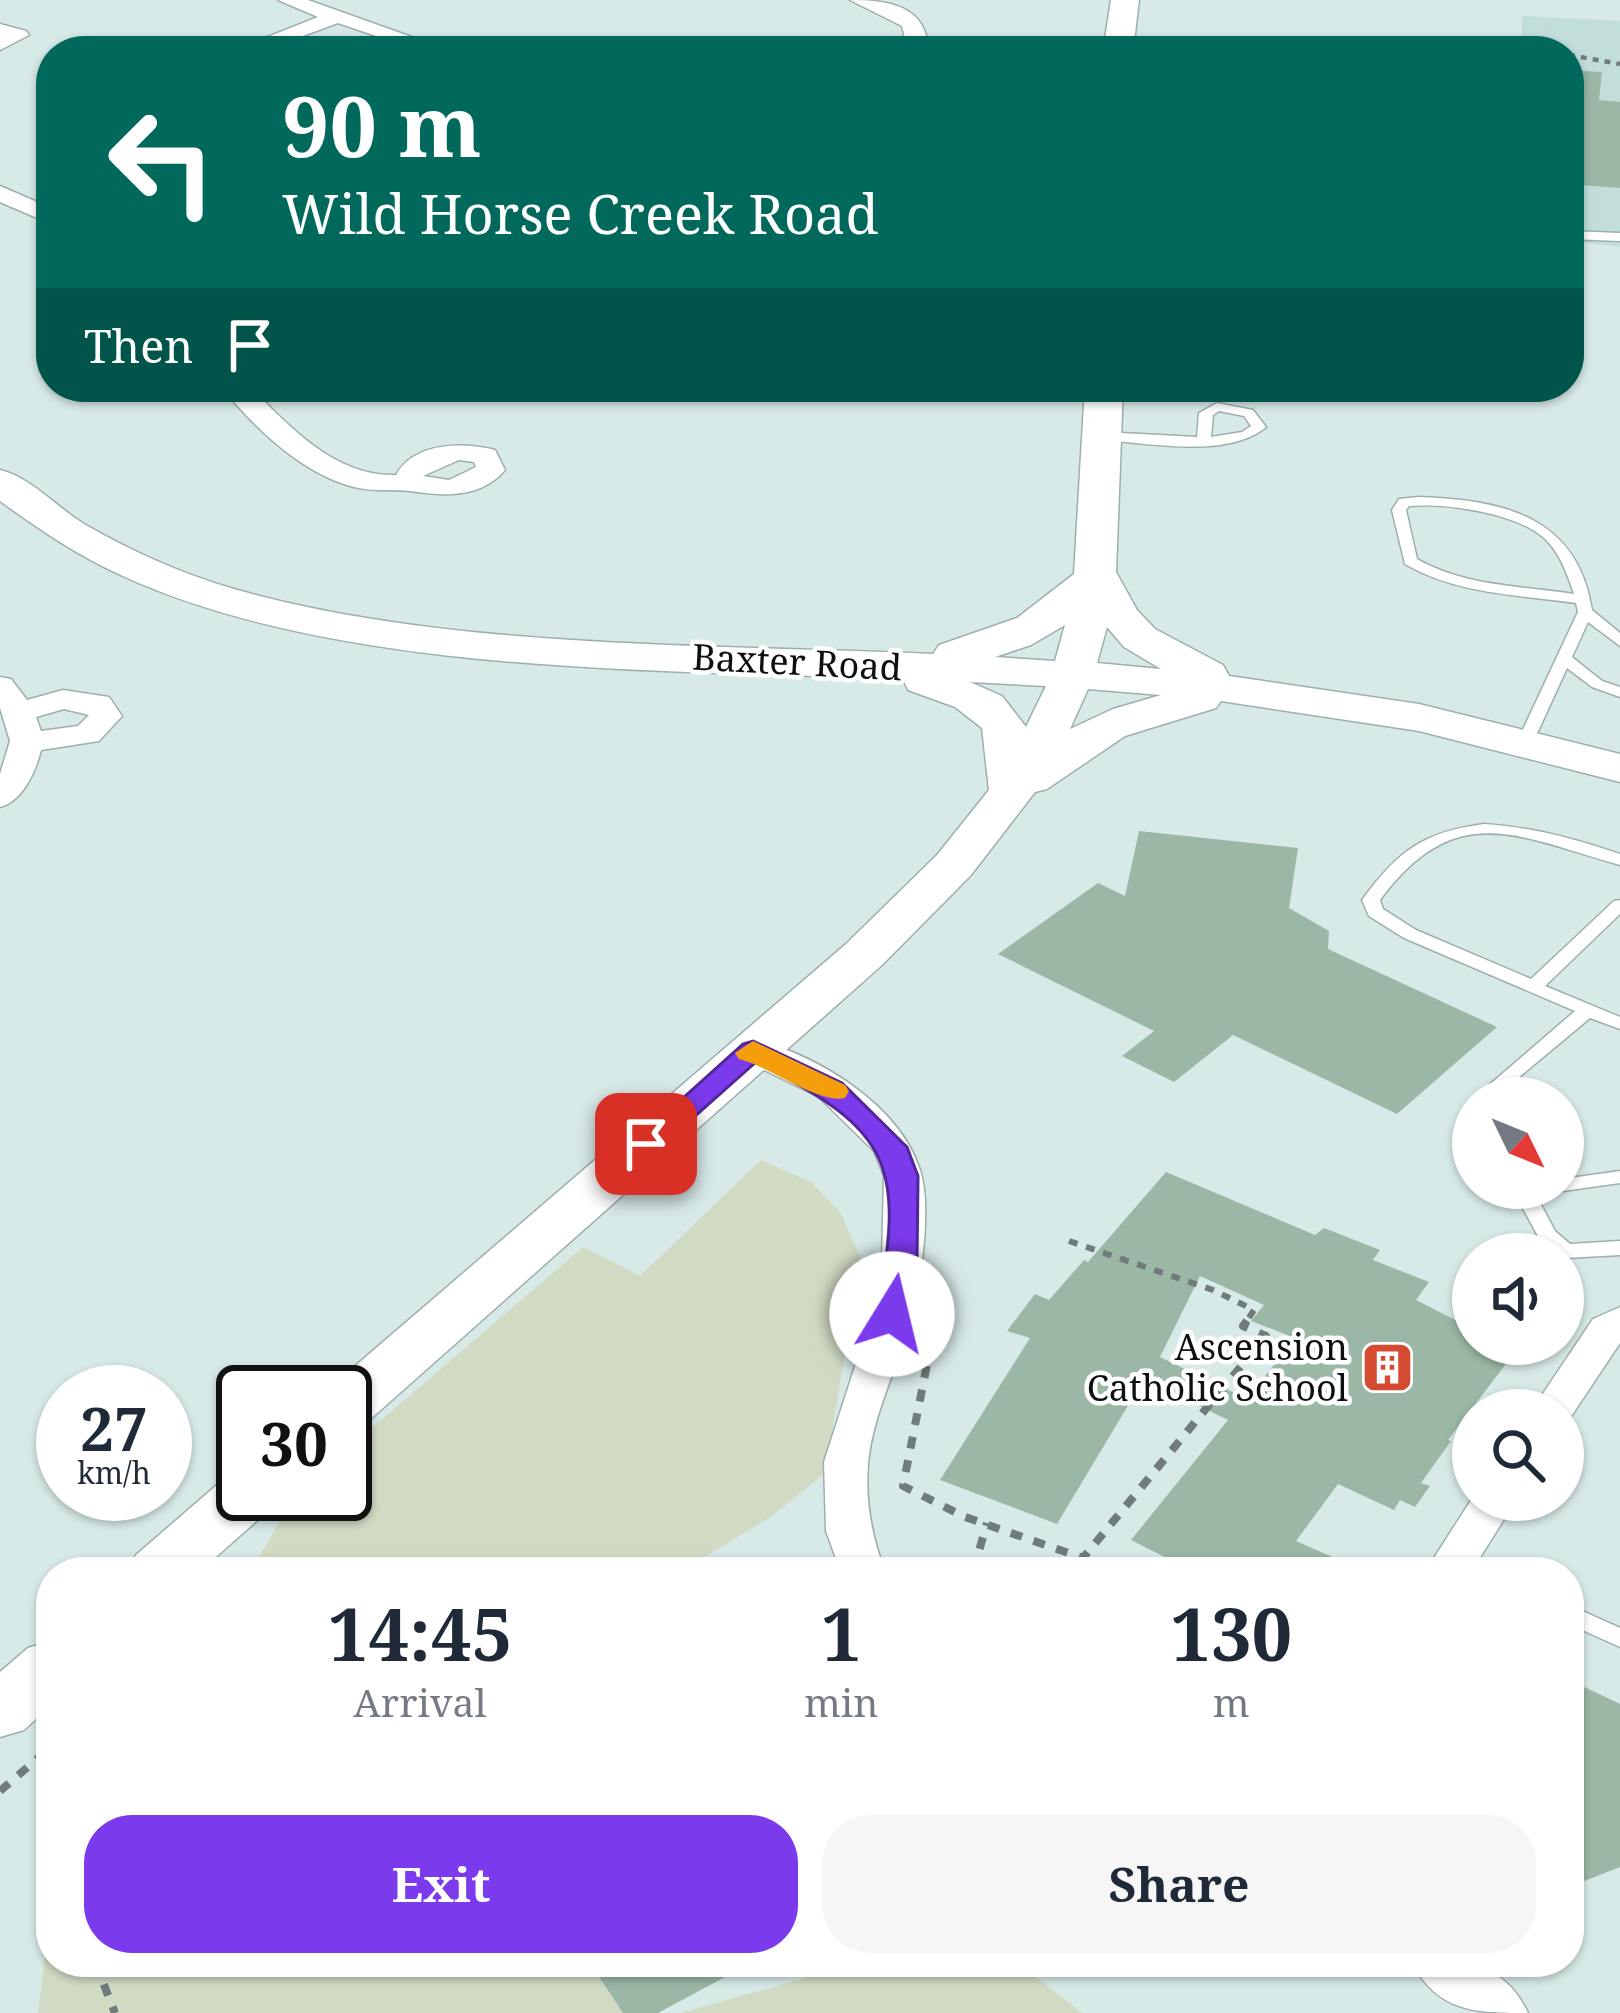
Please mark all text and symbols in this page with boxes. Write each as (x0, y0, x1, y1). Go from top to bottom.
text: 90 m (282, 67, 482, 182)
icon: left (84, 84, 240, 240)
text: Wild Horse Creek Road (282, 176, 879, 250)
icon: arrive (217, 312, 283, 378)
text: Then (84, 315, 193, 376)
street label: Baxter Road (691, 632, 903, 691)
north arrow (1452, 1077, 1584, 1209)
map controls (1452, 1077, 1584, 1521)
pin (595, 1093, 697, 1195)
icon: arrive (613, 1111, 679, 1177)
button: sound (1452, 1233, 1584, 1365)
position arrow (829, 1251, 955, 1377)
place label: Ascension Catholic School (1087, 1322, 1348, 1412)
building icon: Ascension Catholic School (1359, 1340, 1415, 1396)
speed limit sign: 30 (216, 1365, 372, 1521)
text: 27 (80, 1387, 148, 1469)
button: search (1452, 1389, 1584, 1521)
text: km/h (77, 1452, 151, 1493)
text: 14:45 (328, 1584, 512, 1682)
text: 1 (821, 1584, 862, 1682)
text: 130 (1170, 1584, 1292, 1682)
text: Arrival (353, 1675, 487, 1728)
text: min (804, 1675, 879, 1728)
text: m (1213, 1675, 1250, 1728)
button: Exit (84, 1815, 798, 1953)
button: Share (822, 1815, 1536, 1953)

